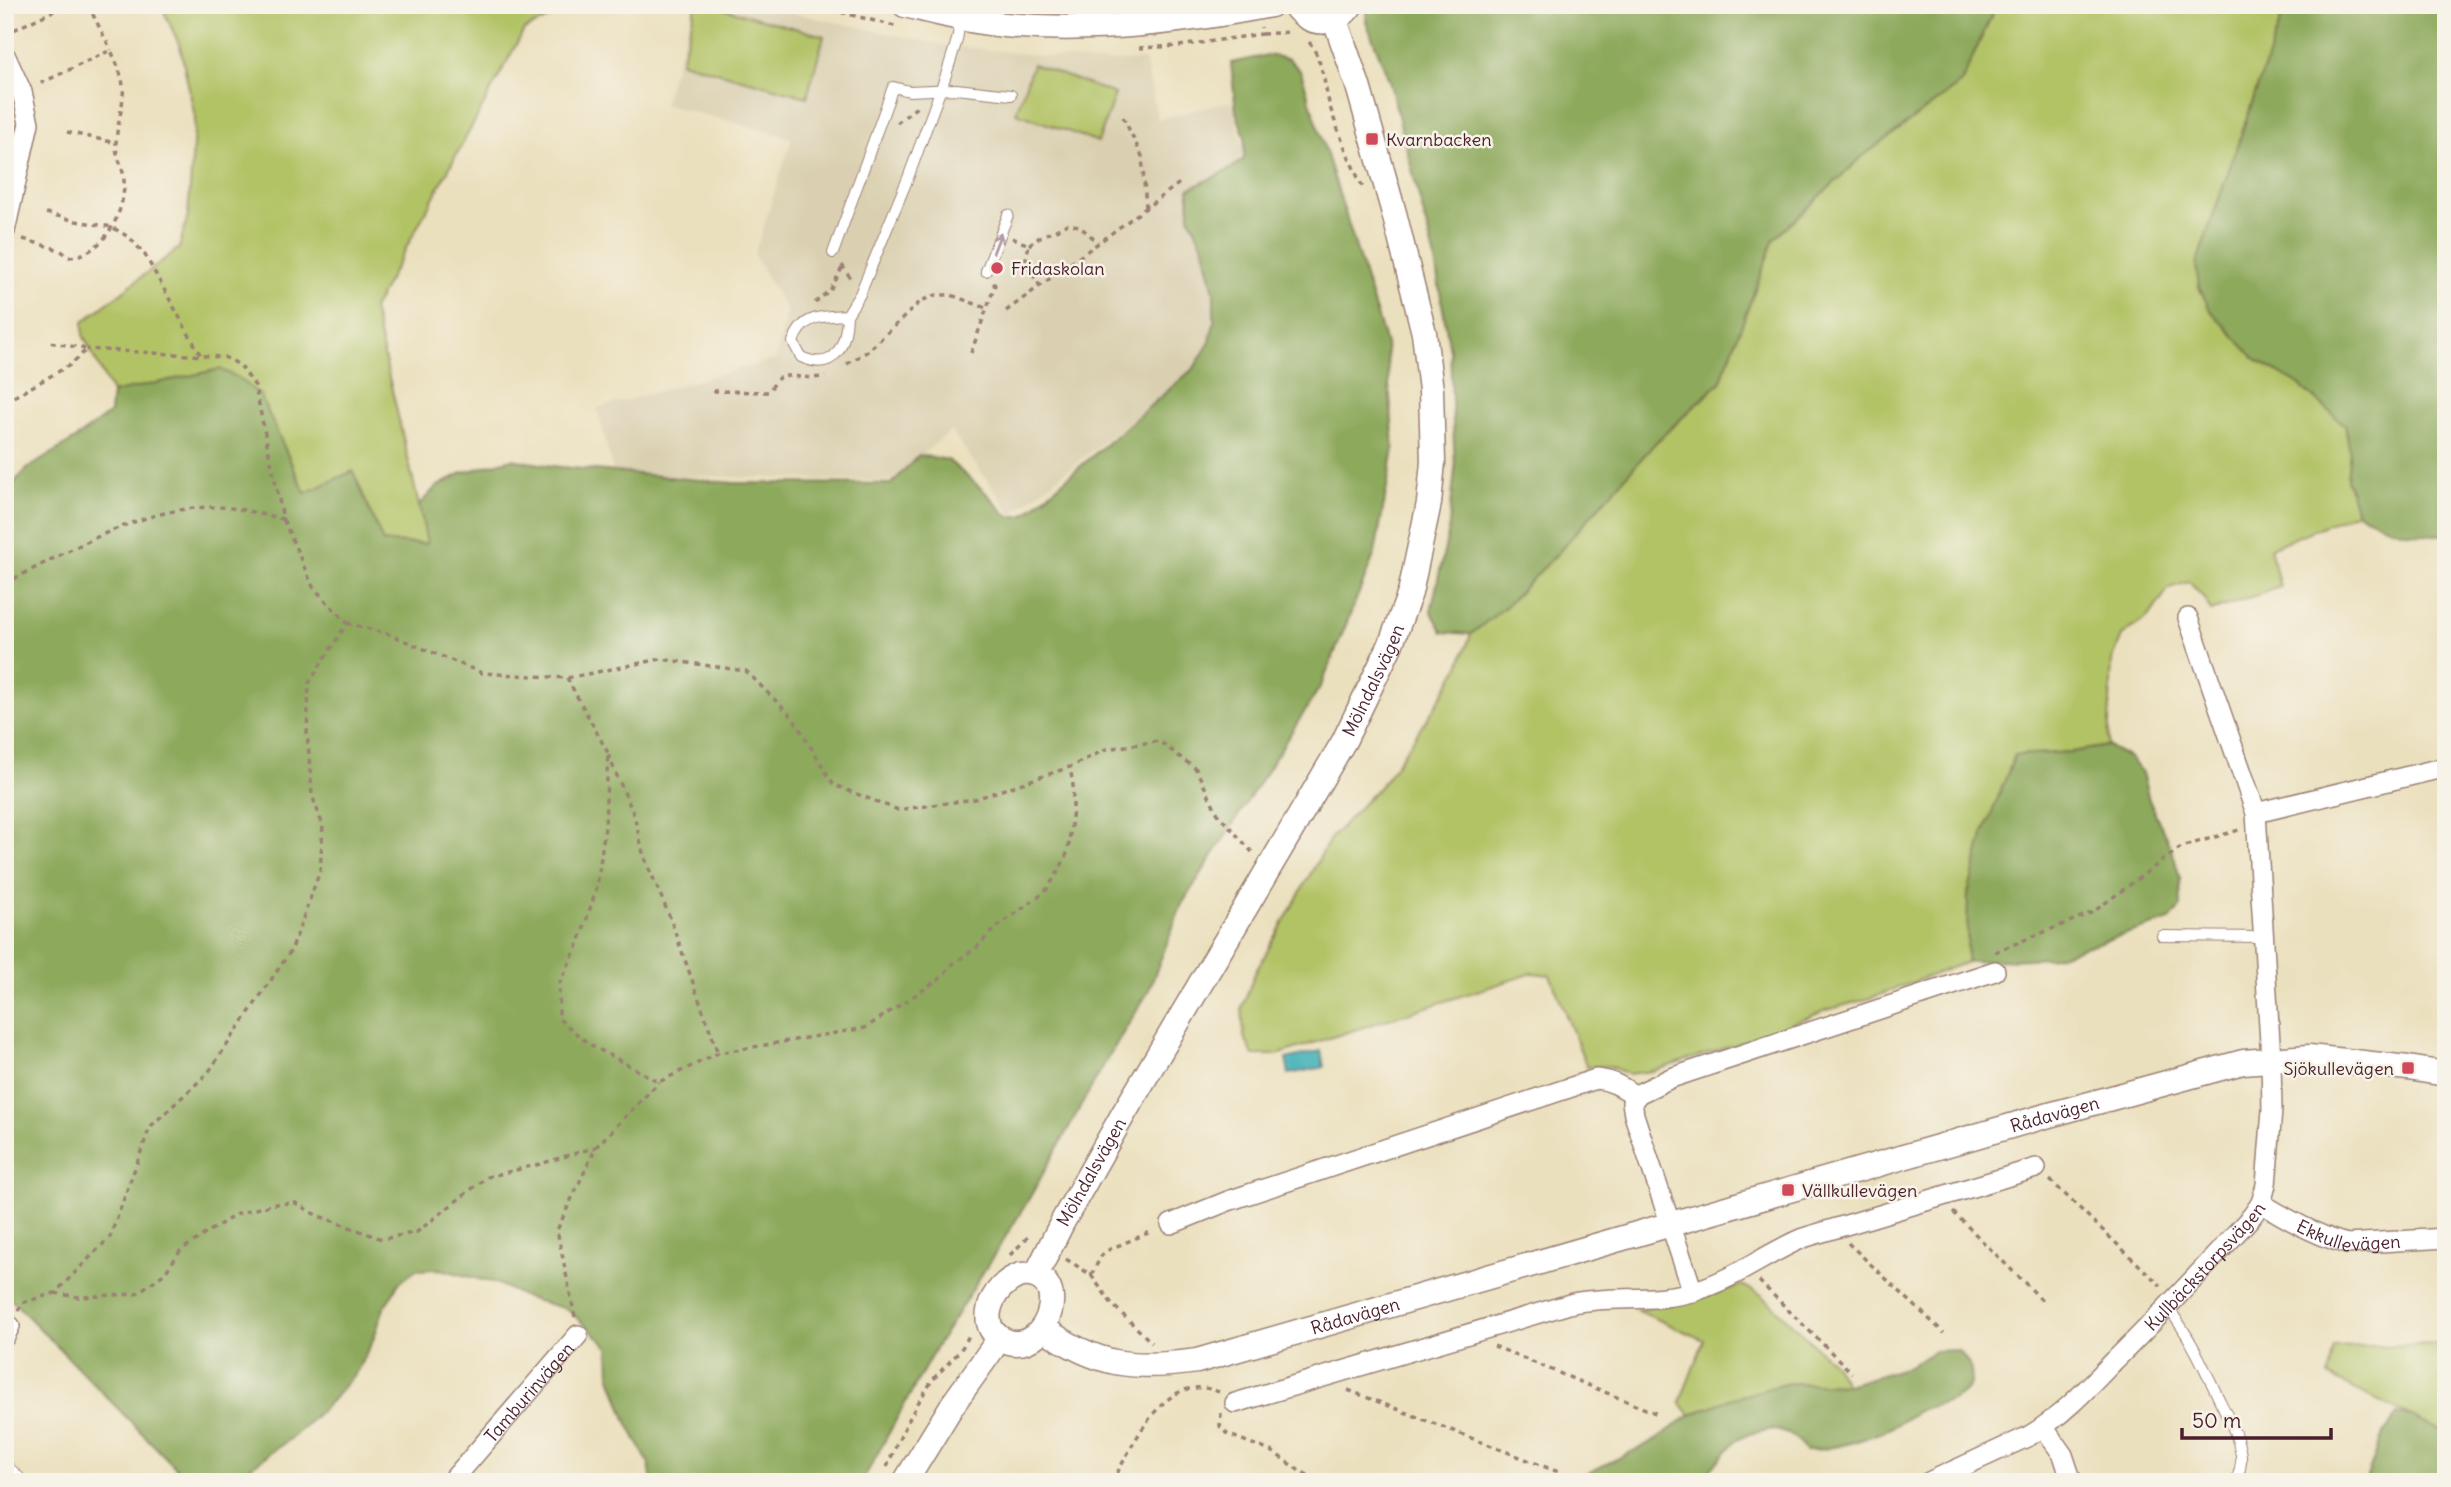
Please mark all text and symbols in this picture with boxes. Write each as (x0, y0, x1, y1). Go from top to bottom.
place label: Kvarnbacken (1386, 128, 1492, 151)
marker: Kvarnbacken (1364, 131, 1380, 147)
one-way arrow (991, 232, 1004, 254)
place label: Fridaskolan (1011, 257, 1105, 280)
marker: Fridaskolan (989, 260, 1005, 276)
street label: Mölndalsvägen (1337, 621, 1409, 740)
place label: Sjökullevägen (2283, 1057, 2394, 1080)
marker: Sjökullevägen (2400, 1060, 2416, 1076)
street label: Rådavägen (2007, 1090, 2102, 1137)
street label: Mölndalsvägen (1051, 1113, 1131, 1230)
place label: Vällkullevägen (1802, 1179, 1917, 1202)
marker: Vällkullevägen (1780, 1182, 1796, 1198)
street label: Kullbäckstorpsvägen (2139, 1197, 2270, 1335)
street label: Ekkullevägen (2293, 1214, 2401, 1256)
street label: Rådavägen (1308, 1292, 1402, 1339)
street label: Tamburinvägen (479, 1337, 579, 1447)
scale bar (2182, 1396, 2330, 1440)
text: 50 m (2192, 1407, 2241, 1434)

